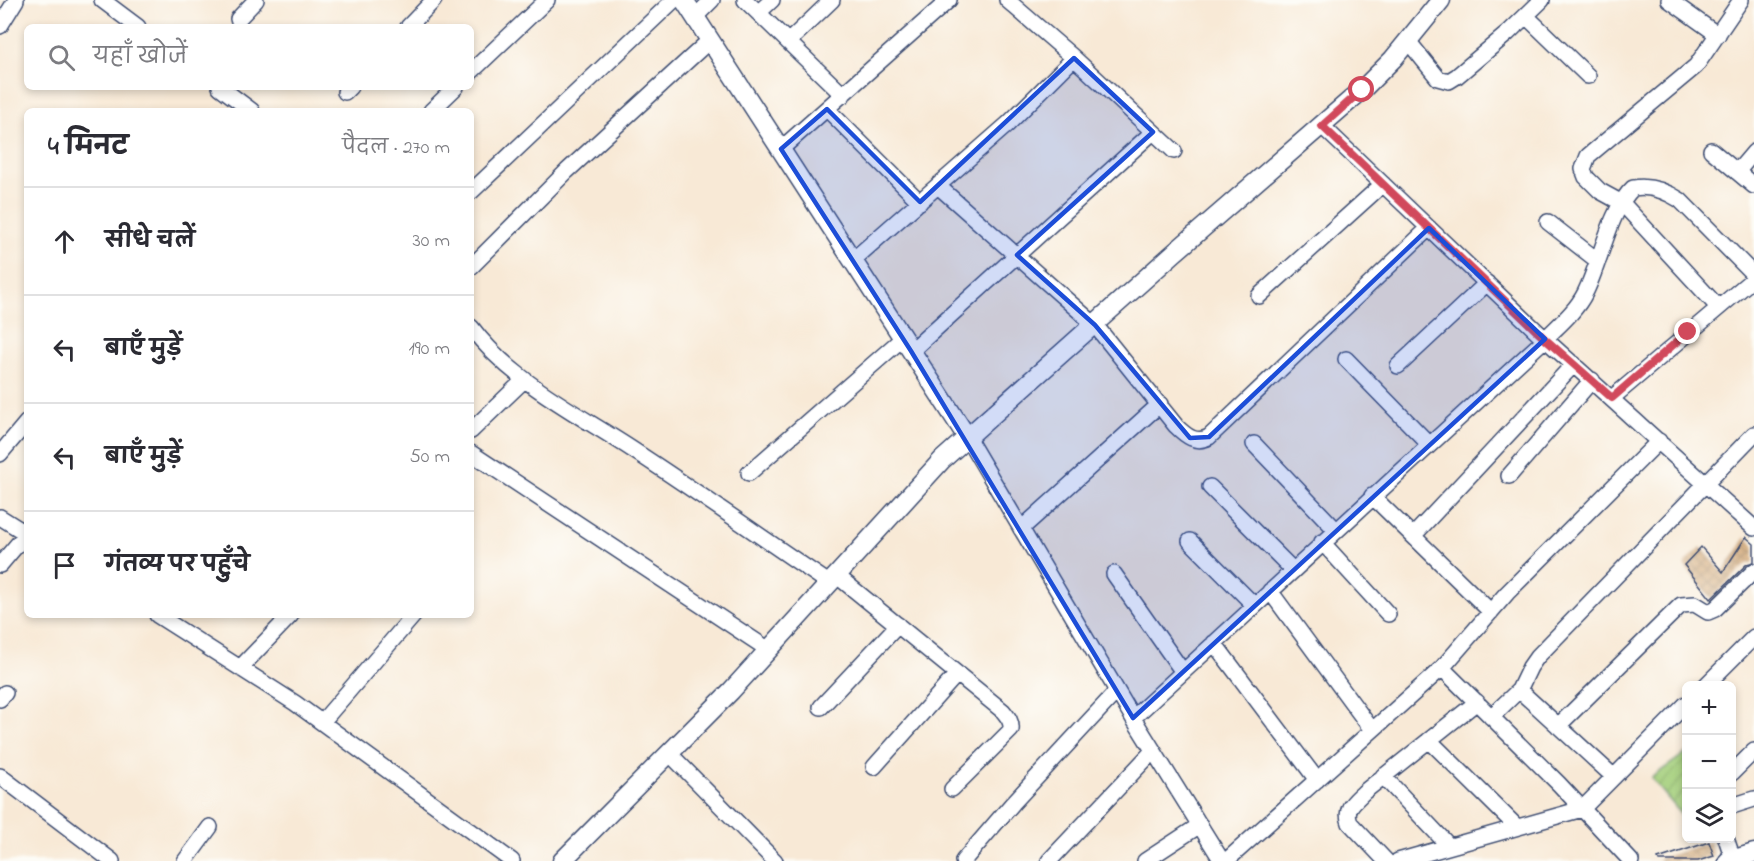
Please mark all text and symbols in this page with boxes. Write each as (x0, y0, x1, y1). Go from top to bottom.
search box (24, 24, 474, 90)
icon: search (45, 41, 78, 74)
text: यहाँ खोजें (93, 42, 187, 74)
route start (1348, 76, 1374, 102)
text: 4 मिनट (48, 129, 128, 167)
text: पैदल · 270 m (342, 134, 450, 163)
icon: ahead (48, 225, 81, 258)
text: सीधे चलें (105, 226, 195, 258)
text: 30 m (413, 227, 450, 256)
route end (1674, 318, 1700, 344)
icon: left (48, 333, 81, 366)
text: बाएँ मुड़ें (105, 334, 182, 366)
text: 190 m (408, 335, 450, 364)
icon: left (48, 441, 81, 474)
text: बाएँ मुड़ें (105, 442, 182, 474)
text: 50 m (409, 443, 450, 472)
icon: arrive (48, 549, 81, 582)
text: गंतव्य पर पहुँचे (105, 550, 250, 582)
map controls (1682, 681, 1736, 843)
button: + (1682, 681, 1736, 735)
button: − (1682, 735, 1736, 789)
button: layers (1682, 789, 1736, 843)

